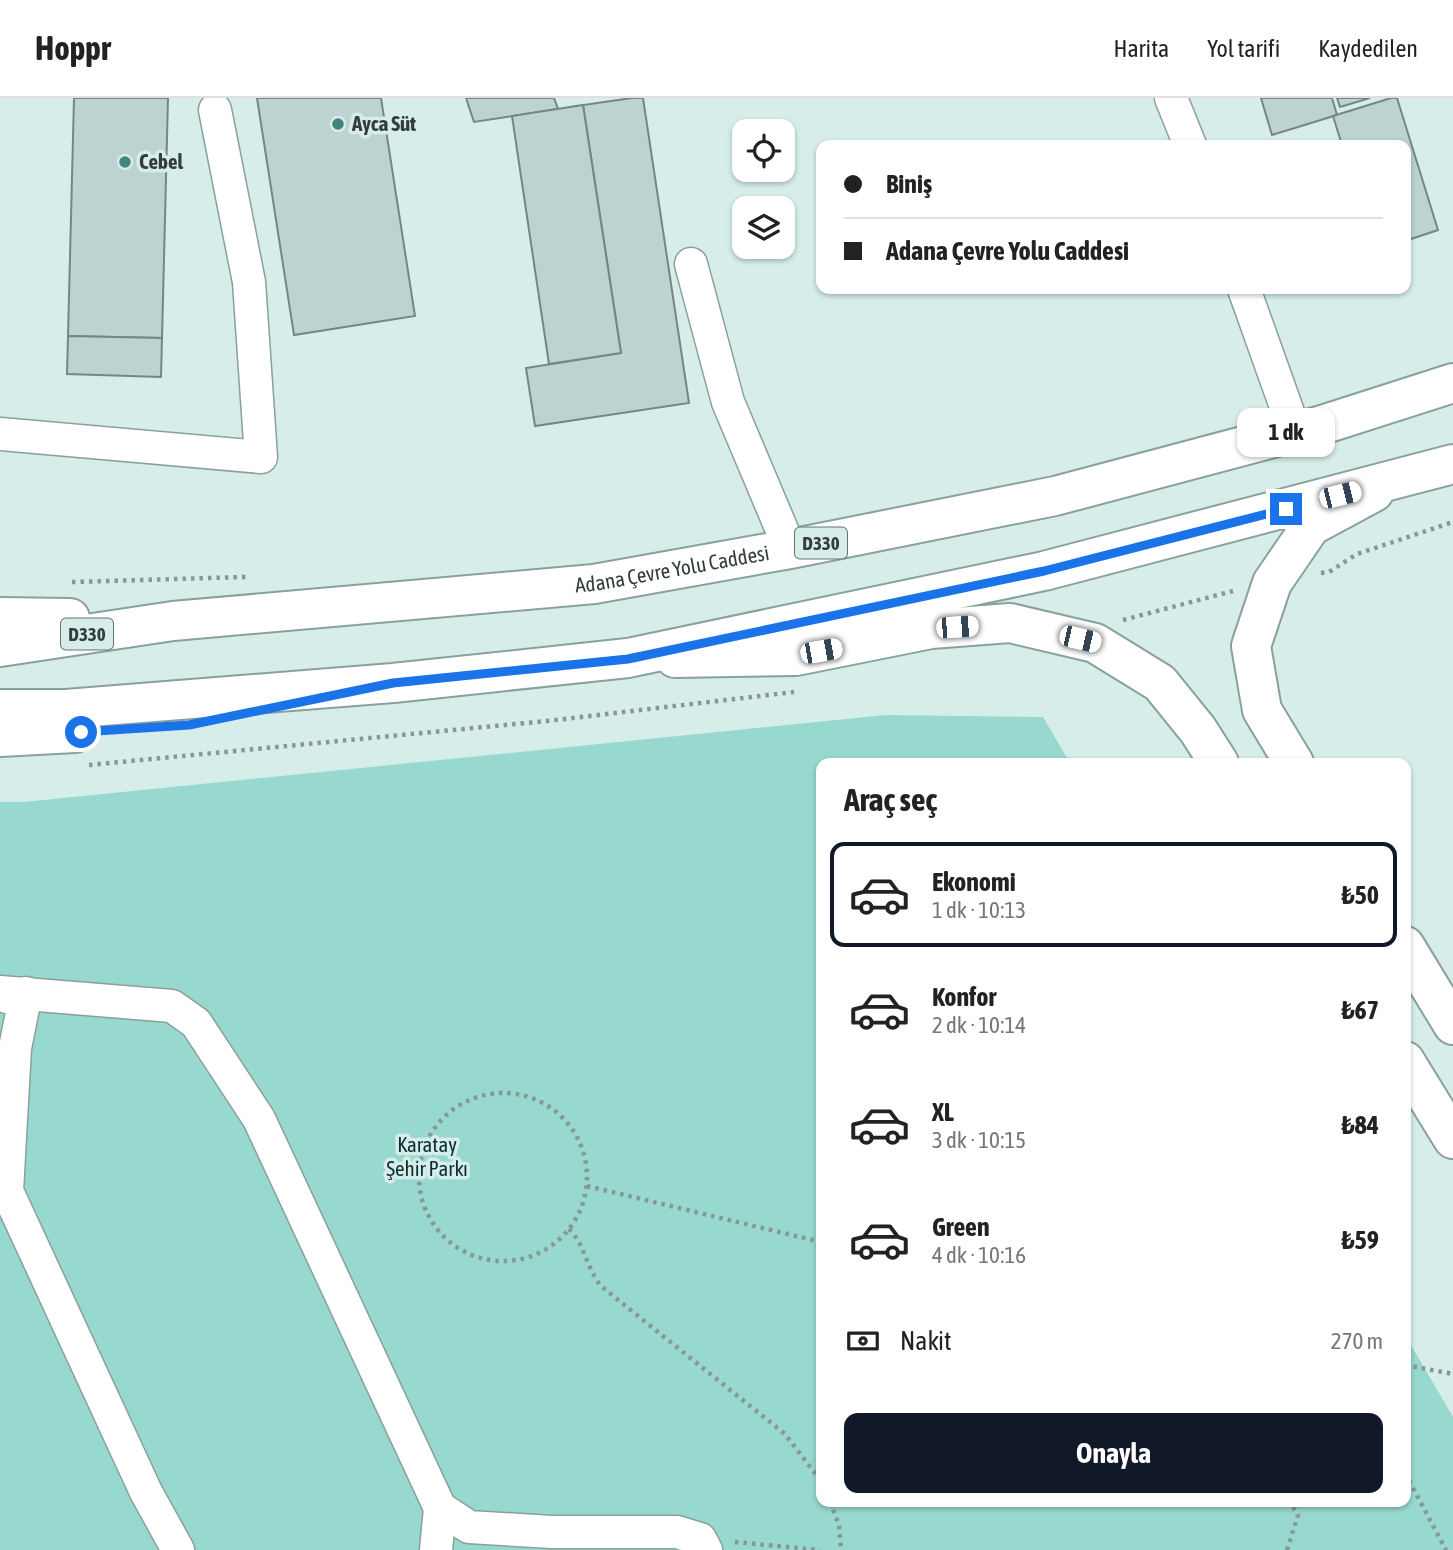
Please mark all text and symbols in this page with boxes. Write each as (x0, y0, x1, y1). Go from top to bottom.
text: Hoppr (35, 29, 111, 67)
text: Harita (1113, 35, 1169, 62)
text: Yol tarifi (1207, 35, 1280, 62)
text: Kaydedilen (1318, 35, 1418, 62)
place label: Ayca Süt (351, 111, 416, 135)
marker: Ayca Süt (330, 116, 346, 132)
map controls (732, 119, 795, 259)
button: locate (732, 119, 795, 182)
place label: Cebel (139, 149, 183, 173)
marker: Cebel (117, 154, 133, 170)
text: Biniş (886, 169, 932, 199)
button: layers (732, 196, 795, 259)
text: Adana Çevre Yolu Caddesi (886, 236, 1129, 266)
callout: 1 dk (1237, 408, 1335, 456)
text: 1 dk (1269, 419, 1303, 445)
car (1318, 480, 1363, 510)
route end (1270, 493, 1302, 525)
road number: D330 (795, 528, 847, 558)
street label: Adana Çevre Yolu Caddesi (574, 540, 771, 597)
car (936, 615, 979, 639)
road number: D330 (61, 618, 113, 650)
car (1058, 624, 1103, 654)
car (799, 637, 844, 665)
route start (65, 716, 97, 748)
text: Araç seç (844, 781, 937, 818)
icon: car (848, 863, 911, 926)
text: Ekonomi (932, 867, 1016, 897)
text: ₺50 (1342, 880, 1379, 910)
text: 1 dk · 10:13 (932, 897, 1026, 923)
icon: car (848, 978, 911, 1041)
text: Konfor (932, 982, 996, 1012)
text: ₺67 (1342, 995, 1379, 1025)
text: 2 dk · 10:14 (932, 1012, 1026, 1038)
icon: car (848, 1093, 911, 1156)
text: XL (932, 1097, 954, 1127)
text: ₺84 (1342, 1110, 1379, 1140)
text: 3 dk · 10:15 (932, 1127, 1026, 1153)
park label: Karatay Şehir Parkı (386, 1132, 468, 1180)
icon: car (848, 1208, 911, 1271)
text: Green (932, 1212, 990, 1242)
text: ₺59 (1342, 1225, 1379, 1255)
text: 4 dk · 10:16 (932, 1242, 1026, 1268)
icon: cash (844, 1322, 882, 1360)
text: Nakit (900, 1326, 952, 1356)
text: 270 m (1331, 1328, 1383, 1354)
button: Onayla (844, 1413, 1383, 1493)

